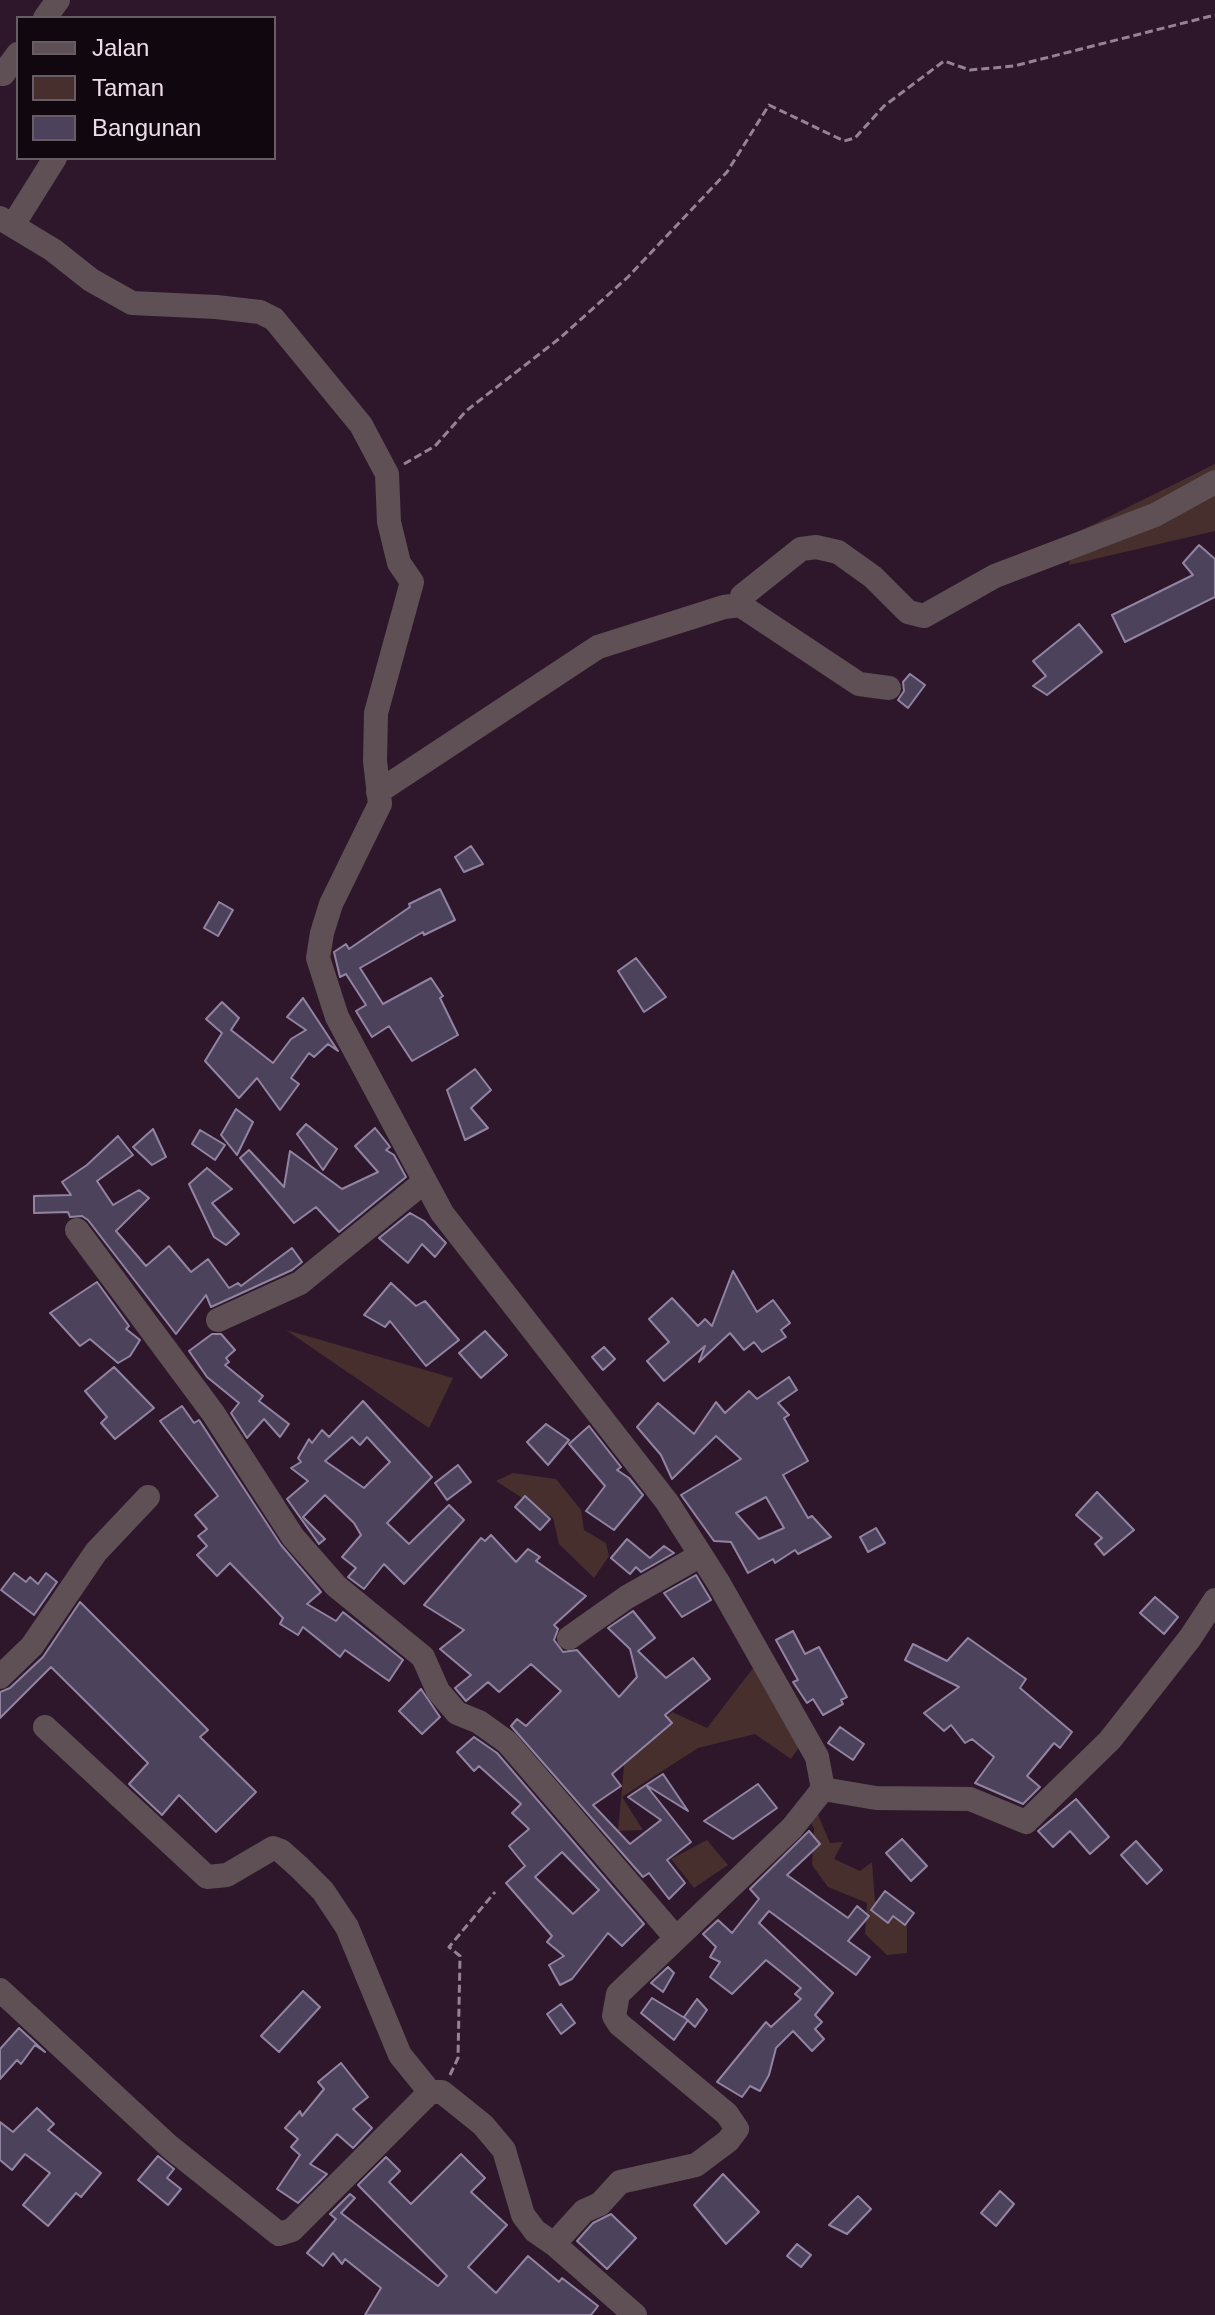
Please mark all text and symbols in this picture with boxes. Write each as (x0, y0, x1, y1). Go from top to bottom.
legend (16, 16, 276, 160)
text: Jalan (92, 34, 149, 61)
text: Taman (92, 74, 164, 101)
text: Bangunan (92, 114, 201, 141)

